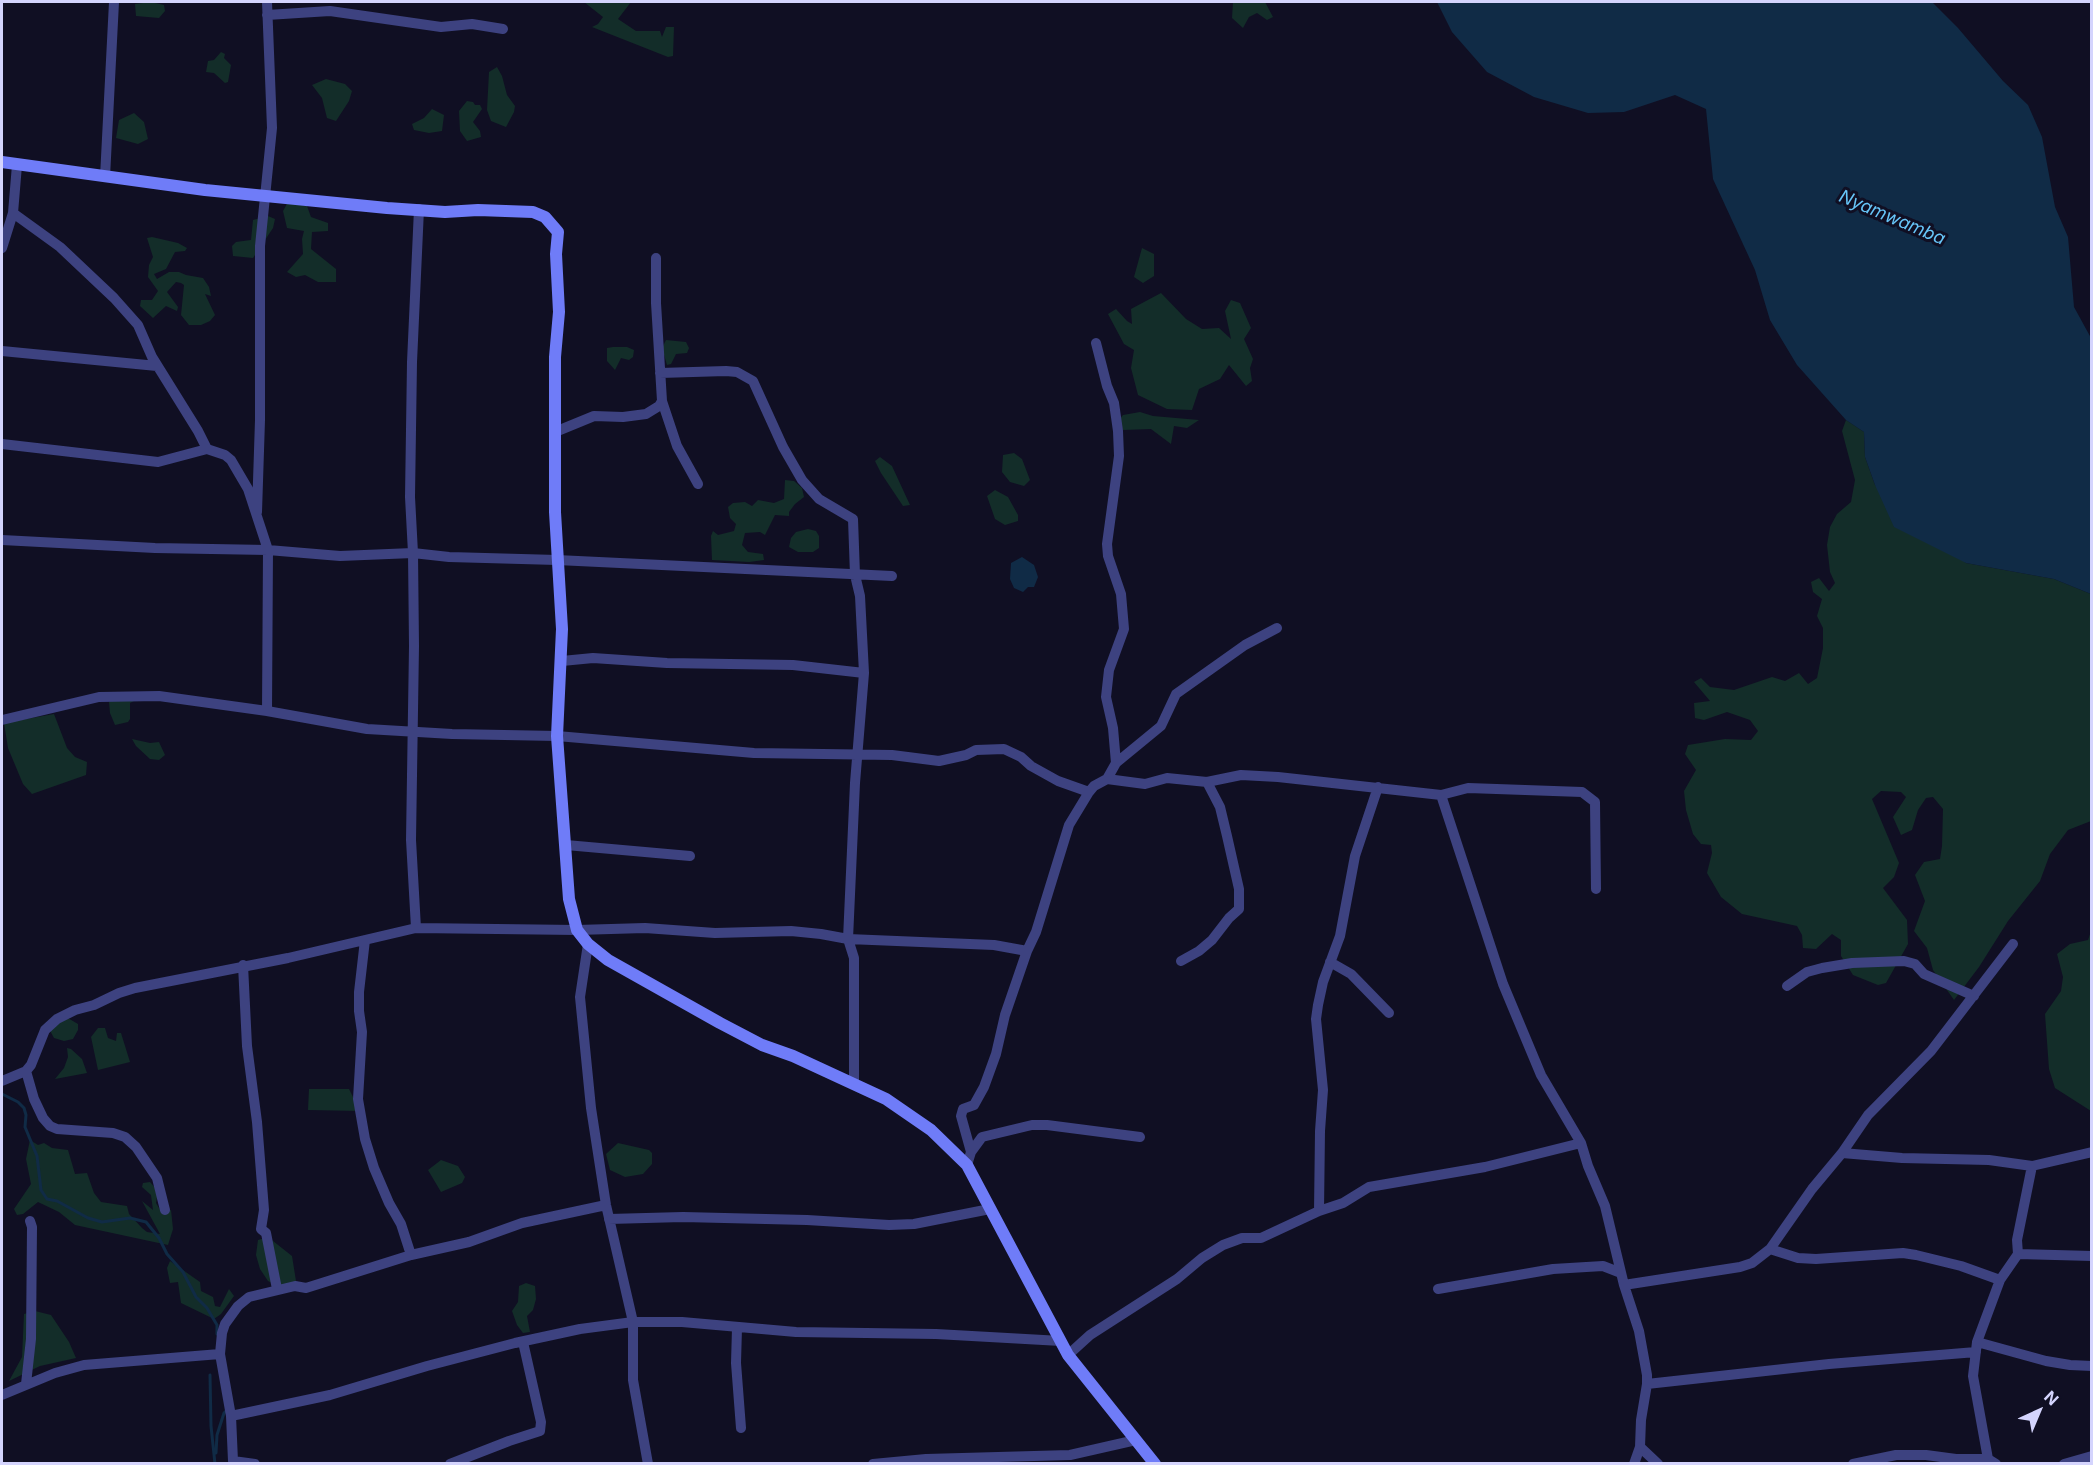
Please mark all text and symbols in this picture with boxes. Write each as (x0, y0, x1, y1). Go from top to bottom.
water label: Nyamwamba (1836, 186, 1948, 250)
north arrow (2009, 1381, 2069, 1441)
text: N (2040, 1387, 2063, 1409)

